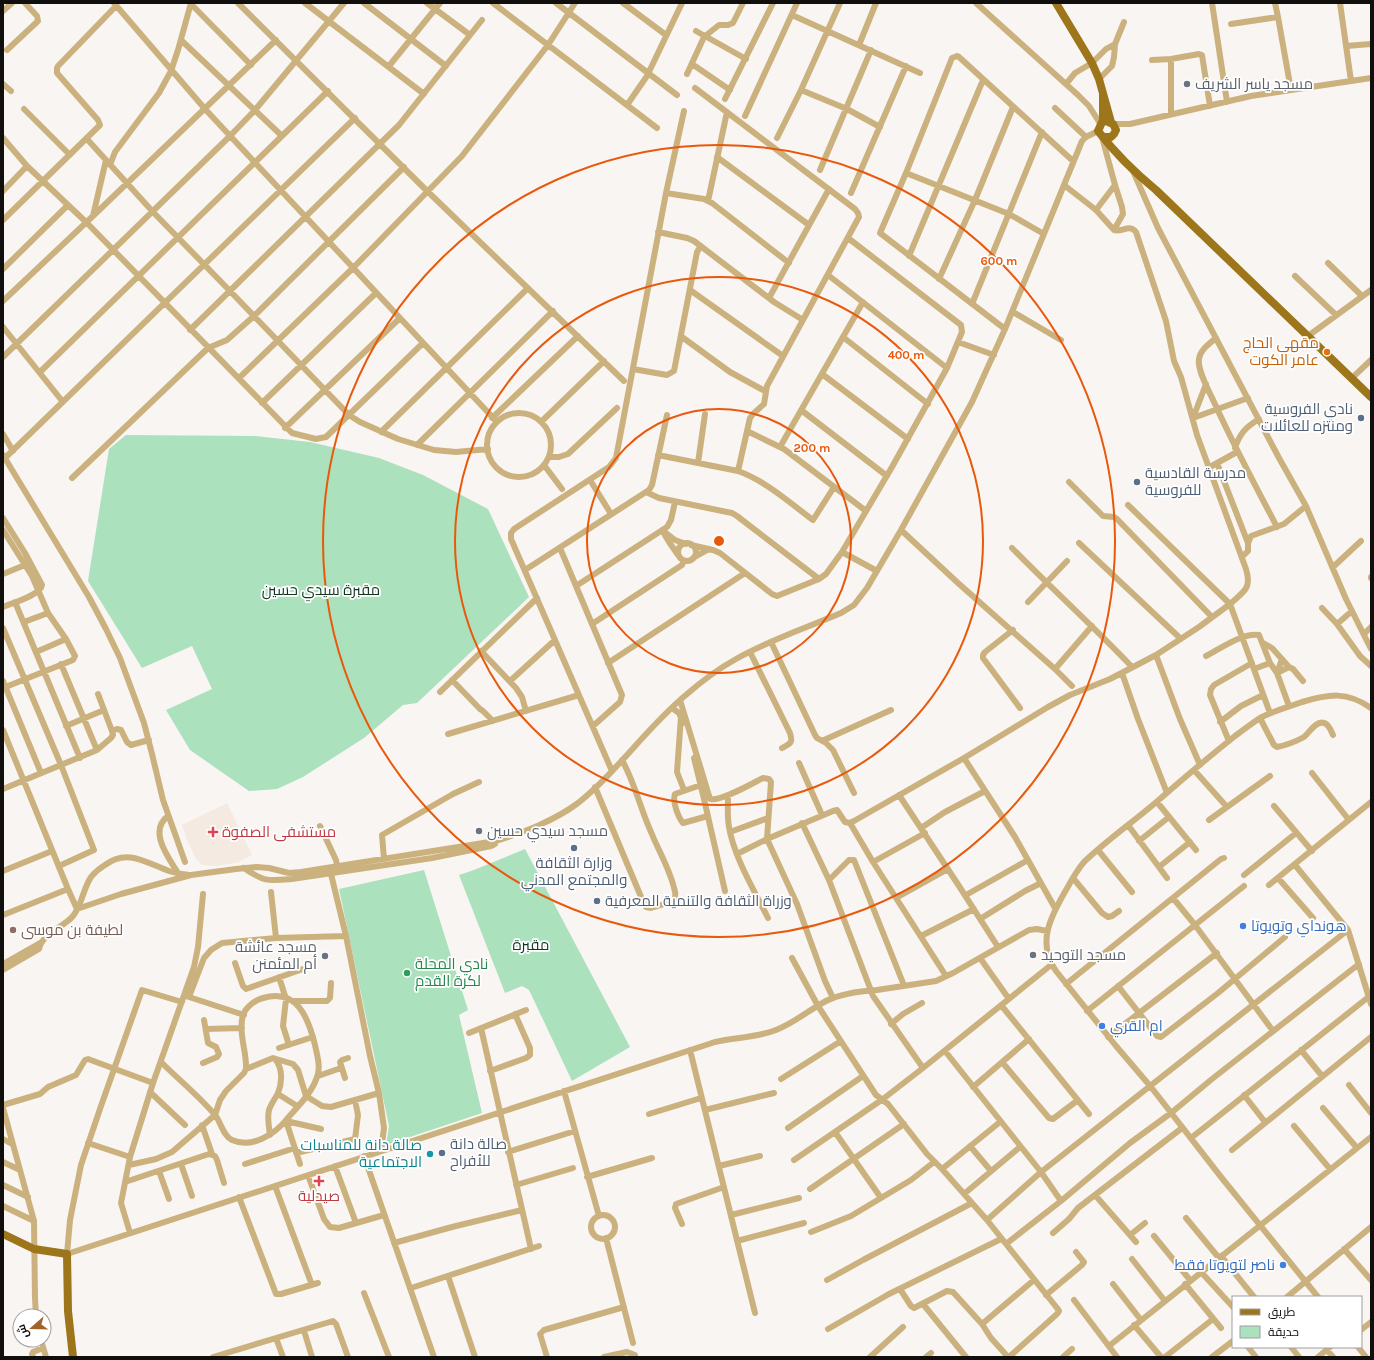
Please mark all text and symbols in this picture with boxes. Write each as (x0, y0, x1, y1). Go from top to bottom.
place label: مسجد ياسر الشريف (1195, 75, 1313, 93)
marker: مسجد ياسر الشريف (1182, 79, 1192, 89)
text: 600 m (981, 254, 1017, 268)
place label: مقهي الحاج عامر الكوت (1243, 334, 1319, 369)
marker: مقهي الحاج عامر الكوت (1322, 347, 1332, 357)
text: 400 m (888, 348, 924, 362)
place label: نادي الفروسية ومنتزه للعائلات (1261, 400, 1353, 435)
marker: نادي الفروسية ومنتزه للعائلات (1356, 413, 1366, 423)
text: 200 m (794, 441, 830, 455)
place label: مدرسة القادسية للفروسية (1145, 464, 1246, 499)
marker: مدرسة القادسية للفروسية (1132, 477, 1142, 487)
centre of rings (712, 534, 726, 548)
park label: مقبرة سيدي حسين (262, 581, 380, 602)
place label: مسجد سيدي حسين (487, 822, 608, 843)
place label: مستشفى الصفوة (222, 823, 336, 842)
marker: مستشفى الصفوة (207, 826, 219, 838)
marker: مسجد سيدي حسين (474, 826, 484, 836)
marker: وزارة الثقافة والمجتمع المدني (569, 843, 579, 853)
place label: وزارة الثقافة والمجتمع المدني (521, 854, 627, 892)
place label: وزراة الثقافة والتنمية المعرفية (605, 892, 792, 910)
marker: وزراة الثقافة والتنمية المعرفية (592, 896, 602, 906)
place label: هونداي وتويوتا (1251, 917, 1347, 938)
place label: لطيفة بن موسى (21, 921, 123, 940)
marker: هونداي وتويوتا (1238, 921, 1248, 931)
marker: لطيفة بن موسى (8, 925, 18, 935)
park label: مقبرة (513, 936, 549, 954)
place label: مسجد عائشة أم المئمنن (235, 938, 317, 974)
place label: مسجد التوحيد (1041, 946, 1126, 964)
marker: مسجد التوحيد (1028, 950, 1038, 960)
marker: مسجد عائشة أم المئمنن (320, 951, 330, 961)
place label: نادي المحلة لكرة القدم (415, 955, 488, 991)
marker: نادي المحلة لكرة القدم (402, 968, 412, 978)
place label: ام القري (1110, 1017, 1163, 1038)
marker: ام القري (1097, 1021, 1107, 1031)
place label: صالة دانة للأفراح (450, 1135, 507, 1172)
place label: صالة دانة للمناسبات الاجتماعية (301, 1136, 422, 1171)
marker: صالة دانة للأفراح (437, 1148, 447, 1158)
marker: صالة دانة للمناسبات الاجتماعية (425, 1149, 435, 1159)
marker: صيدلية (314, 1176, 324, 1186)
place label: صيدلية (298, 1187, 340, 1205)
place label: ناصر لتويوتا فقط (1174, 1256, 1275, 1274)
marker: ناصر لتويوتا فقط (1278, 1260, 1288, 1270)
legend (1232, 1296, 1362, 1348)
text: طريق (1268, 1305, 1296, 1319)
north arrow (12, 1308, 52, 1348)
text: ش (15, 1322, 32, 1340)
text: حديقة (1268, 1325, 1299, 1339)

